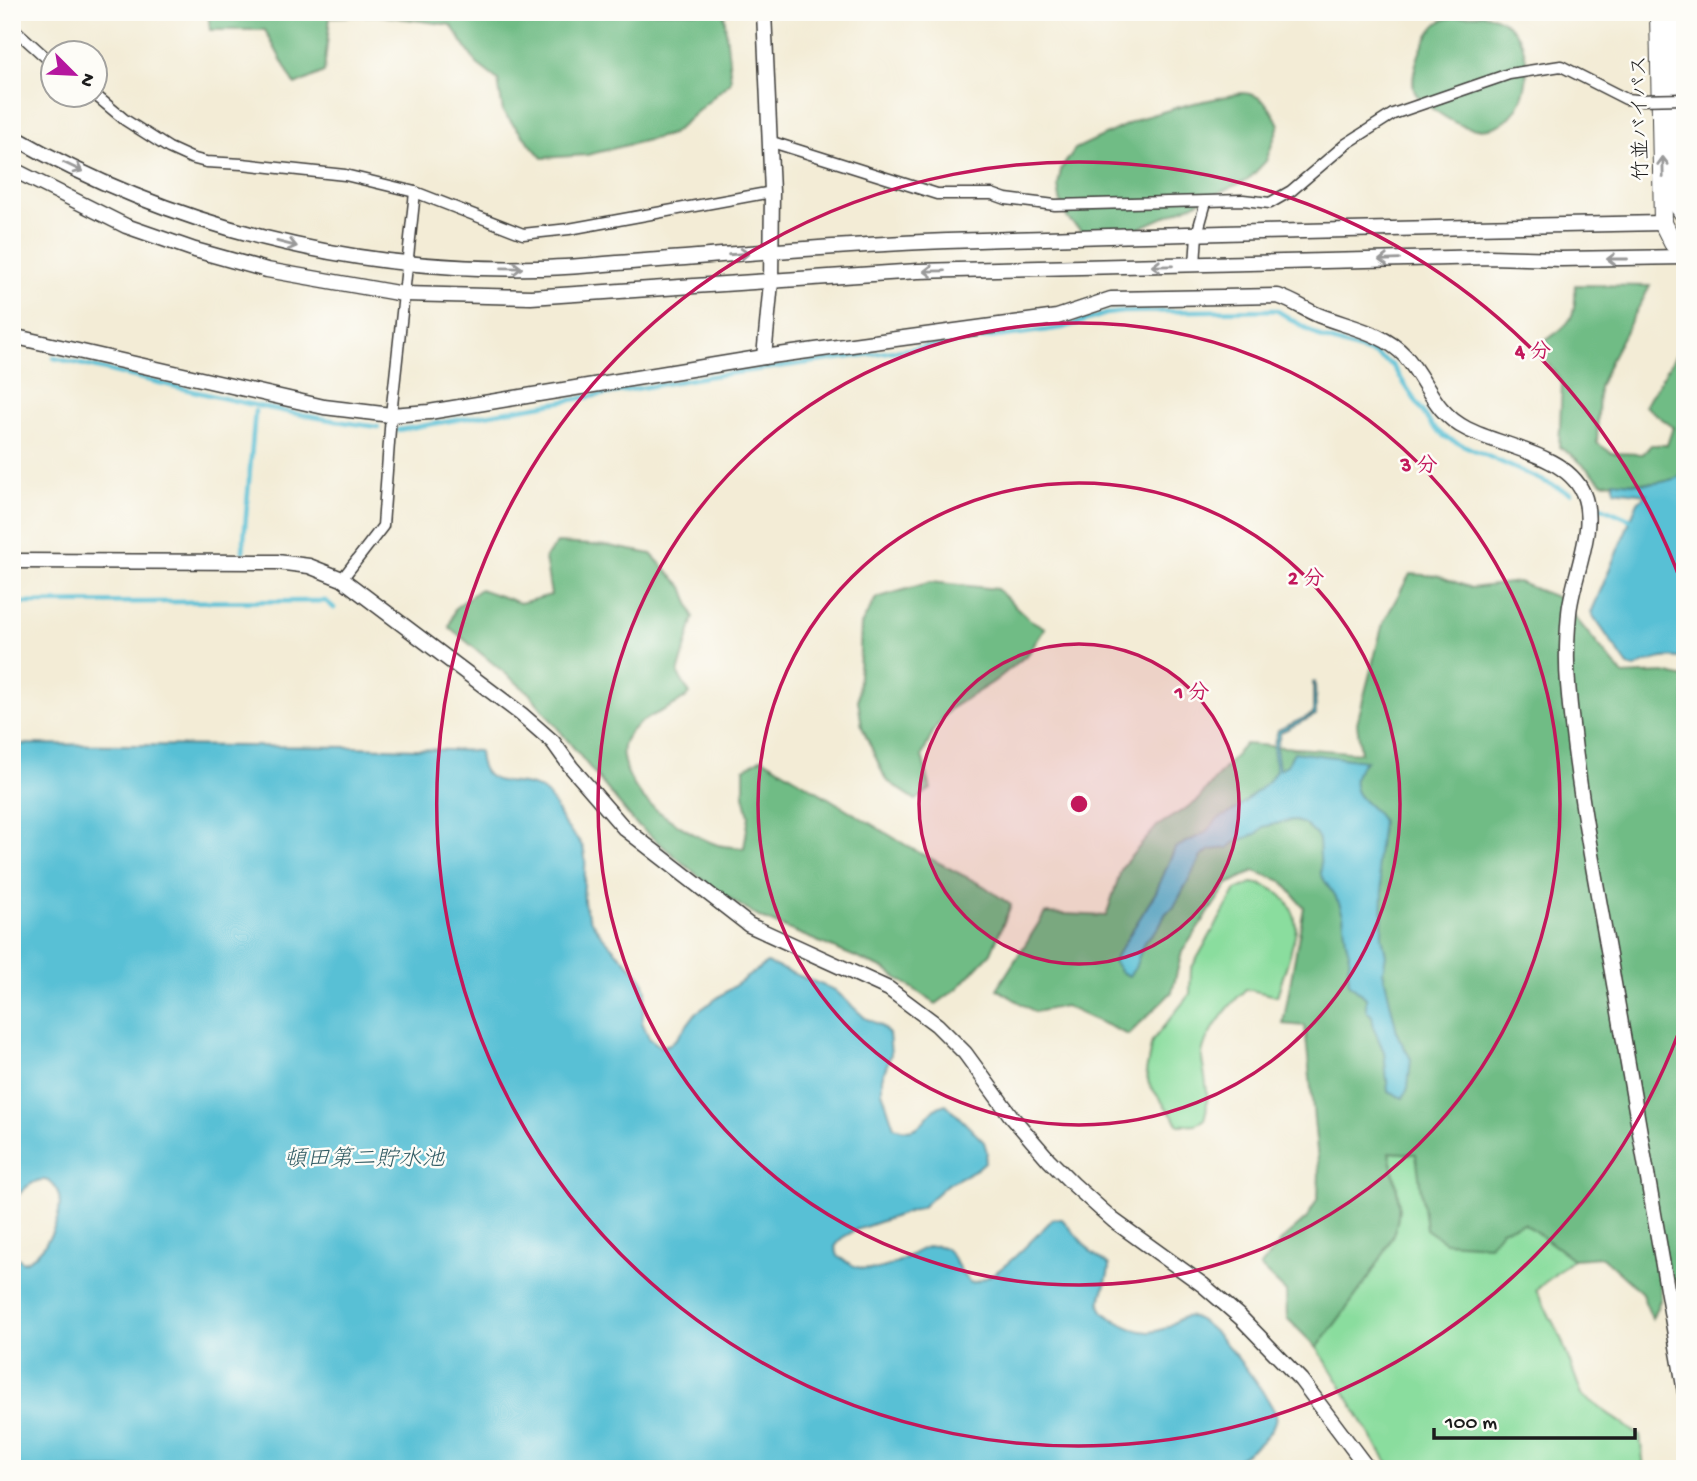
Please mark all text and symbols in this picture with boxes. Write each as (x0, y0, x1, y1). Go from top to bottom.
north arrow (38, 38, 108, 108)
street label: 竹並バイパス (1628, 55, 1656, 181)
text: N (73, 69, 99, 90)
one-way arrow (1656, 156, 1669, 179)
one-way arrow (62, 161, 83, 174)
one-way arrow (275, 238, 297, 251)
one-way arrow (728, 247, 750, 260)
one-way arrow (1605, 252, 1628, 266)
one-way arrow (1378, 253, 1401, 266)
one-way arrow (1150, 259, 1173, 273)
one-way arrow (501, 261, 524, 275)
one-way arrow (923, 264, 946, 278)
text: 4 分 (1514, 340, 1551, 366)
text: 3 分 (1400, 454, 1437, 480)
text: 2 分 (1288, 567, 1324, 593)
text: 1 分 (1174, 681, 1209, 707)
centre of rings (1067, 792, 1091, 816)
water label: 頓田第二貯水池 (284, 1146, 446, 1174)
scale bar (1434, 1397, 1636, 1441)
text: 100 m (1444, 1412, 1497, 1437)

